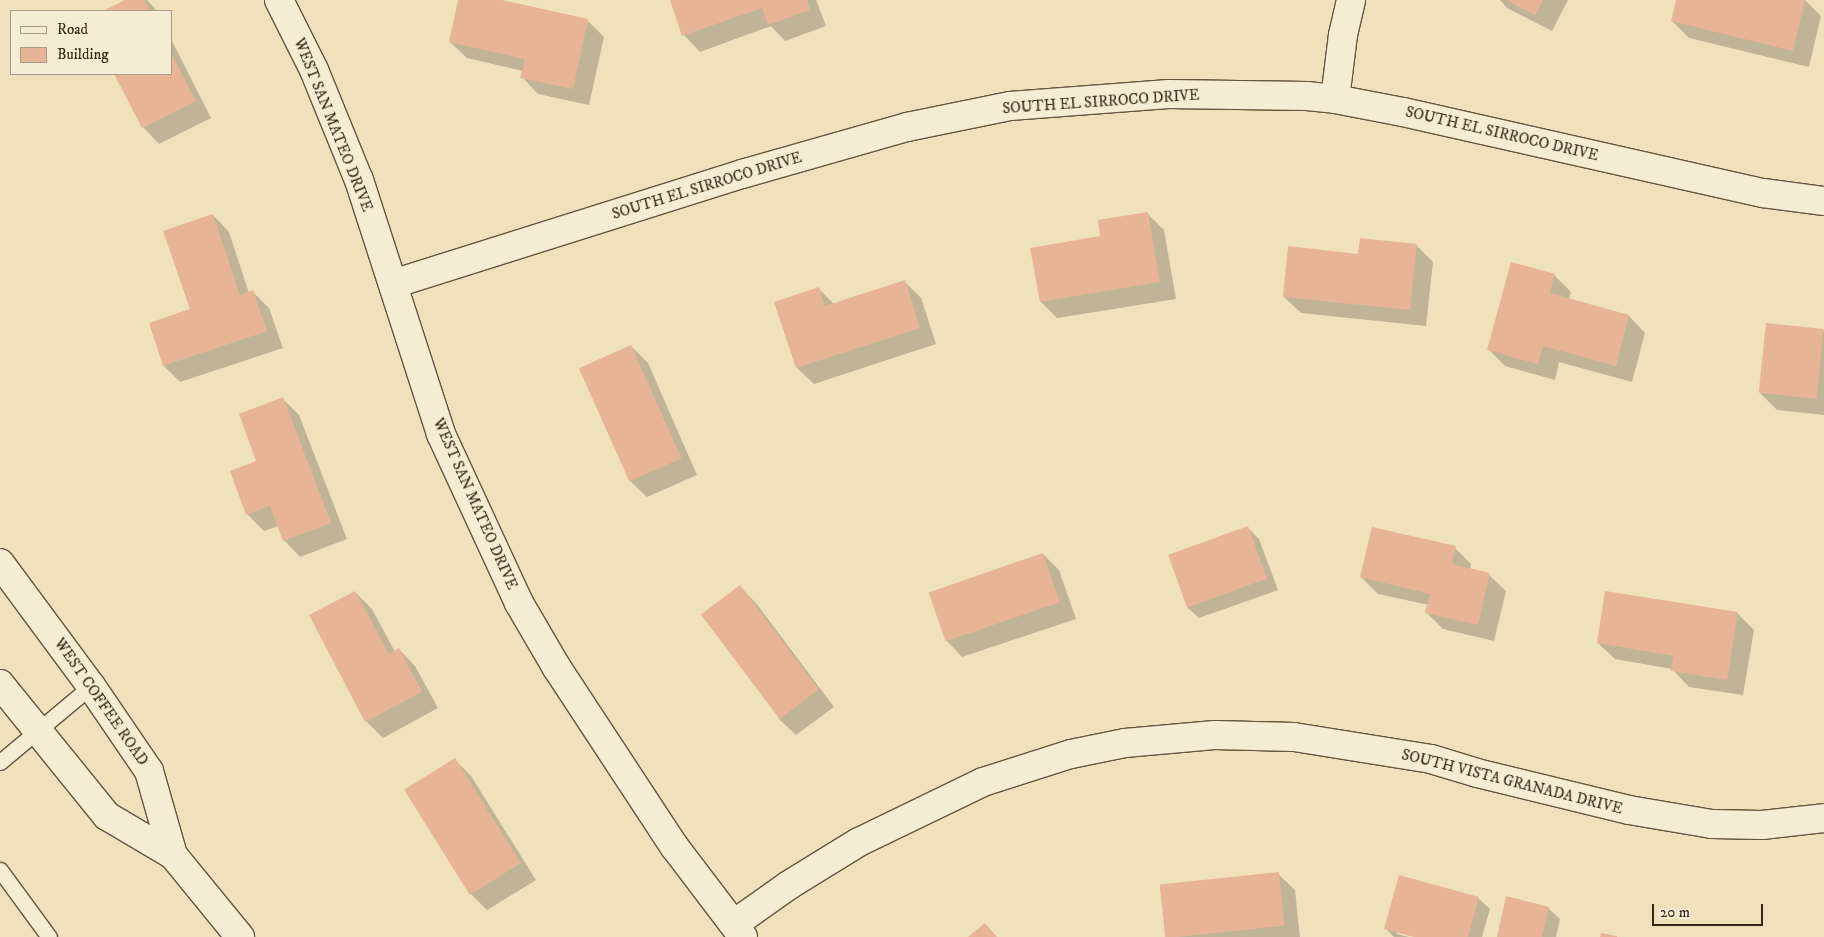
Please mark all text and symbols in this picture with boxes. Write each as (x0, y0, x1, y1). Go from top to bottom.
legend (10, 10, 172, 75)
text: Road (57, 20, 88, 39)
street label: WEST SAN MATEO DRIVE (290, 36, 376, 214)
text: Building (57, 45, 109, 64)
street label: SOUTH EL SIRROCO DRIVE (1002, 86, 1200, 118)
street label: SOUTH EL SIRROCO DRIVE (1404, 103, 1600, 165)
street label: SOUTH EL SIRROCO DRIVE (610, 149, 804, 223)
street label: WEST SAN MATEO DRIVE (429, 416, 521, 592)
street label: WEST COFFEE ROAD (50, 635, 152, 769)
street label: SOUTH VISTA GRANADA DRIVE (1400, 746, 1624, 818)
scale bar (1654, 894, 1765, 926)
text: 20 m (1660, 903, 1690, 922)

